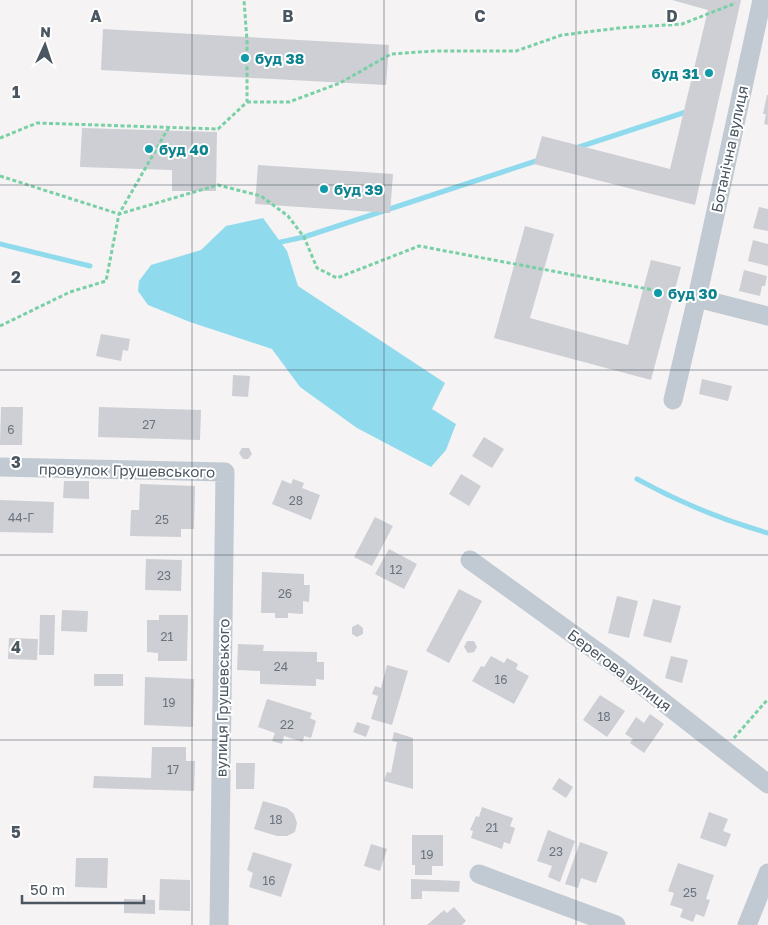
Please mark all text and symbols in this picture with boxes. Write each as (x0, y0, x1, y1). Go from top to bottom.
text: A (90, 6, 102, 26)
text: B (282, 6, 294, 26)
text: C (474, 6, 486, 26)
text: D (666, 6, 678, 26)
north arrow (20, 20, 70, 70)
text: N (40, 23, 51, 40)
place label: буд 38 (255, 49, 304, 67)
marker: буд 38 (239, 52, 251, 64)
place label: буд 31 (652, 64, 699, 82)
marker: буд 31 (703, 67, 715, 79)
text: 1 (12, 82, 20, 102)
street label: Ботанічна вулиця (707, 84, 751, 214)
place label: буд 40 (159, 140, 209, 158)
marker: буд 40 (143, 143, 155, 155)
place label: буд 39 (334, 180, 383, 198)
marker: буд 39 (318, 183, 330, 195)
text: 2 (11, 267, 21, 287)
place label: буд 30 (668, 284, 718, 302)
marker: буд 30 (652, 287, 664, 299)
house number: 27 (142, 417, 156, 432)
house number: 6 (7, 422, 15, 437)
text: 3 (11, 452, 21, 472)
street label: провулок Грушевського (39, 459, 215, 481)
house number: 28 (289, 493, 303, 508)
house number: 44-Г (8, 510, 34, 525)
house number: 25 (155, 512, 169, 527)
house number: 12 (390, 562, 402, 577)
house number: 23 (157, 568, 171, 583)
house number: 26 (278, 586, 292, 601)
street label: вулиця Грушевського (212, 619, 232, 777)
street label: Берегова вулиця (565, 625, 675, 715)
house number: 21 (161, 629, 174, 644)
text: 4 (11, 637, 21, 657)
house number: 24 (274, 659, 288, 674)
house number: 16 (494, 672, 508, 687)
house number: 19 (162, 695, 176, 710)
house number: 18 (597, 709, 611, 724)
house number: 22 (280, 717, 294, 732)
house number: 17 (167, 762, 179, 777)
house number: 18 (269, 812, 283, 827)
house number: 21 (486, 820, 499, 835)
text: 5 (11, 822, 21, 842)
house number: 23 (549, 844, 563, 859)
house number: 19 (420, 847, 434, 862)
scale bar (22, 872, 145, 904)
house number: 16 (262, 873, 276, 888)
text: 50 m (30, 880, 65, 898)
house number: 25 (683, 885, 697, 900)

